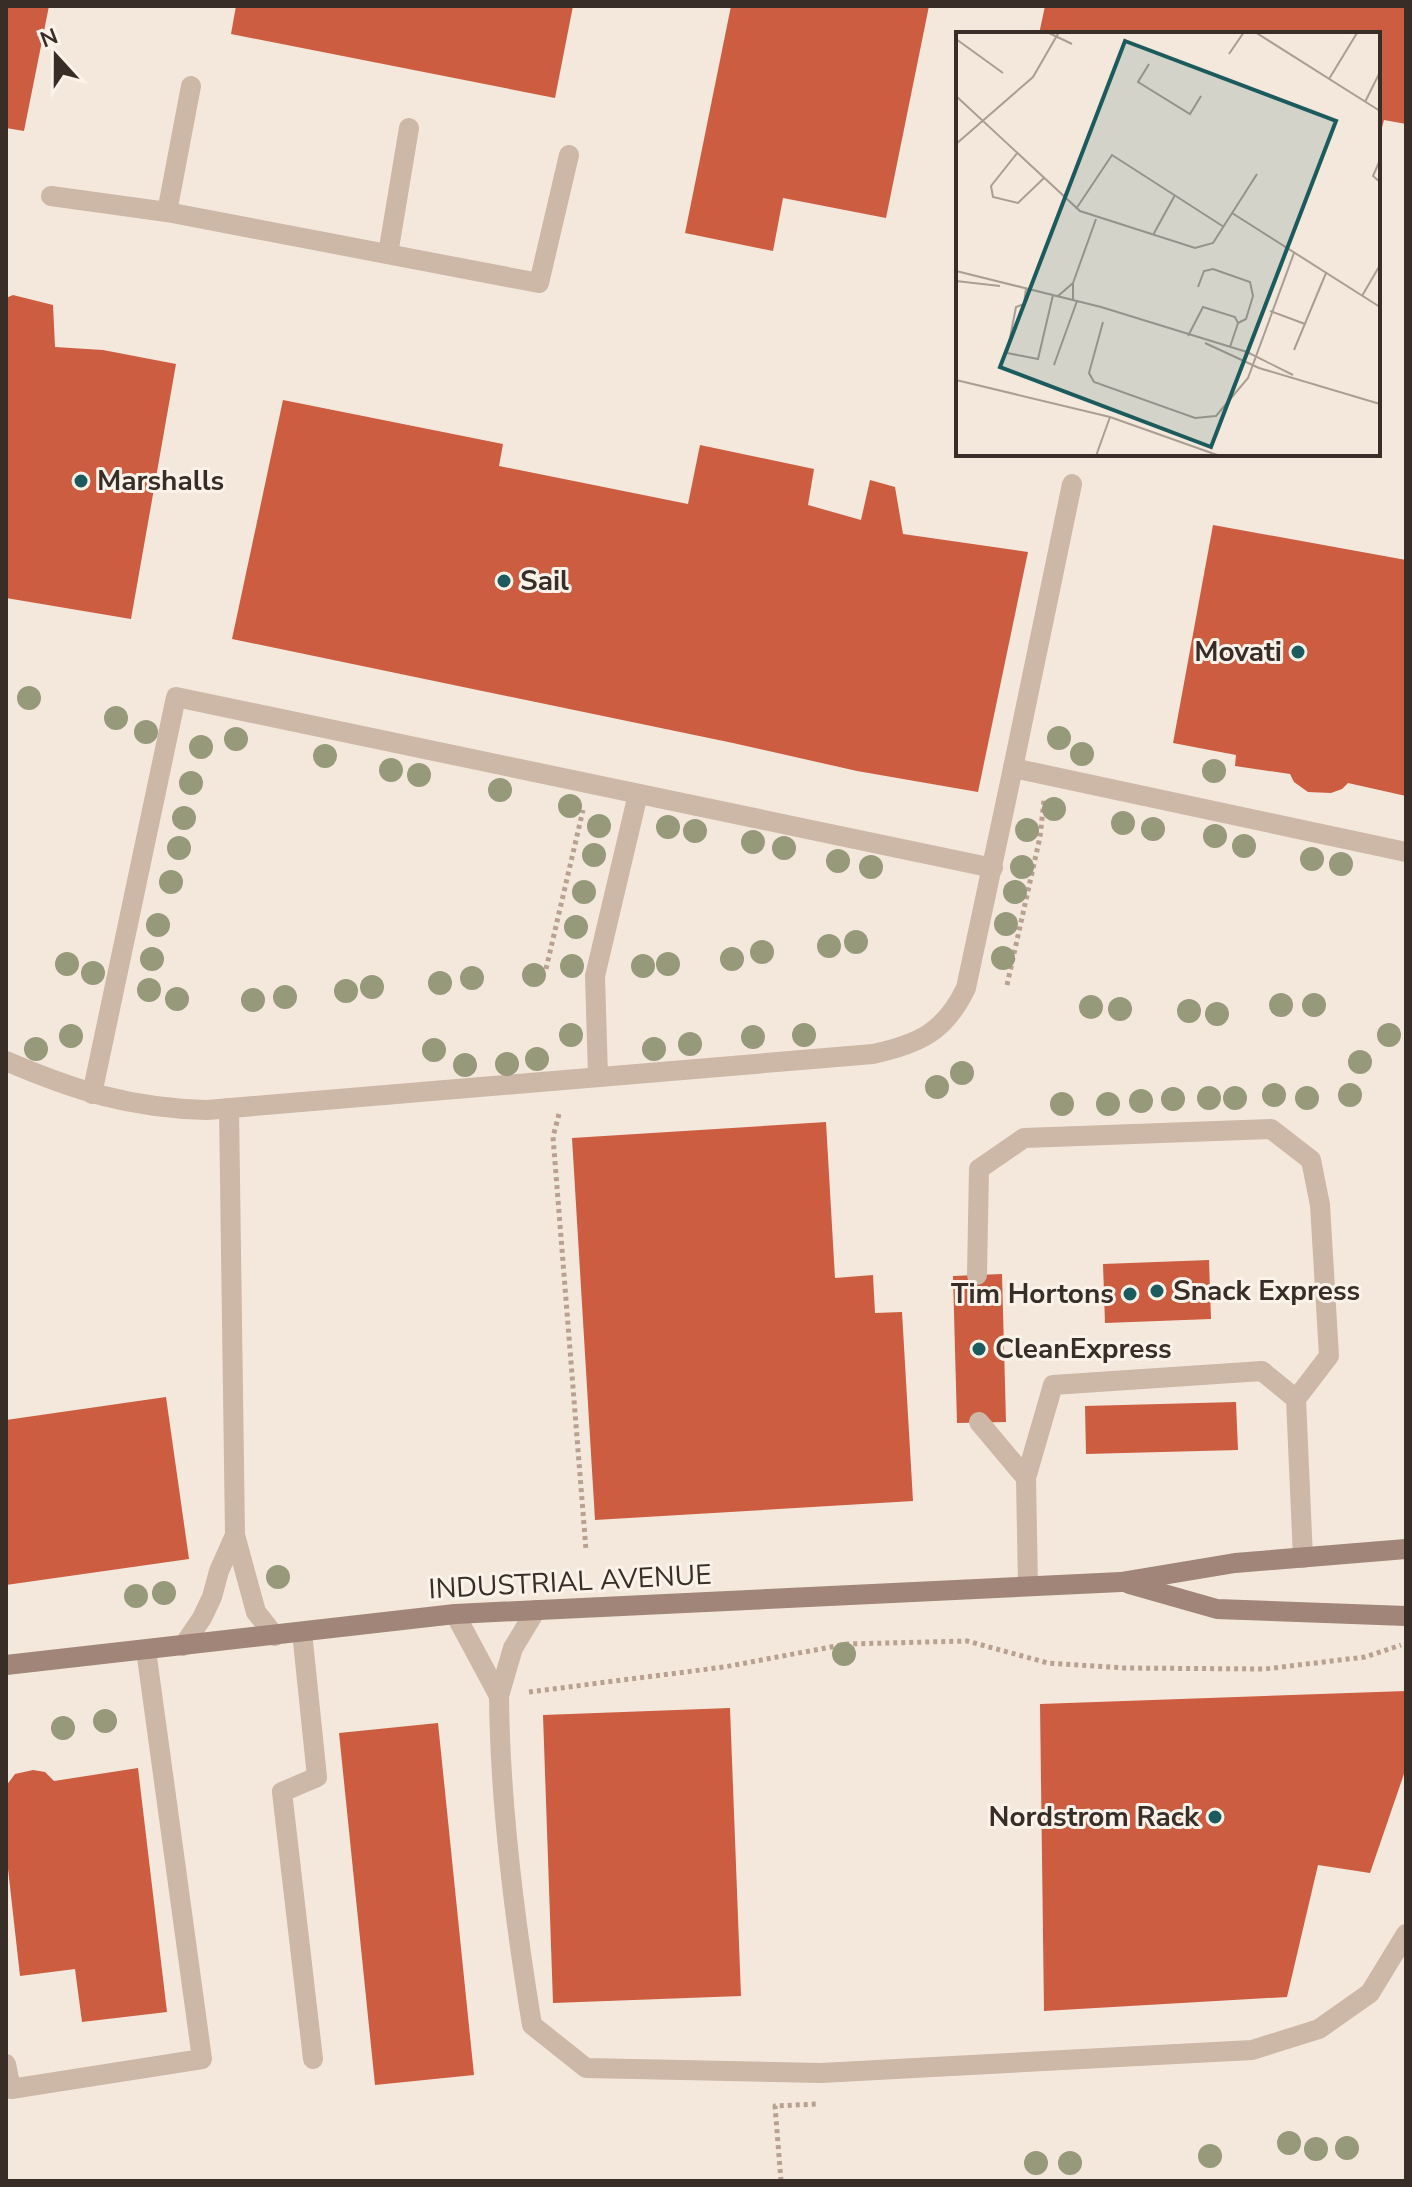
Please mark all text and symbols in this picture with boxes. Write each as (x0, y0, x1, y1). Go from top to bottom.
north arrow (16, 16, 96, 96)
text: N (36, 21, 62, 55)
inset map (956, 32, 1380, 456)
place label: Marshalls (97, 462, 224, 500)
marker: Marshalls (72, 472, 90, 490)
place label: Sail (520, 562, 569, 600)
marker: Sail (495, 572, 513, 590)
place label: Movati (1194, 633, 1282, 671)
marker: Movati (1289, 643, 1307, 661)
place label: Snack Express (1173, 1272, 1360, 1310)
place label: Tim Hortons (951, 1275, 1114, 1313)
marker: Snack Express (1148, 1282, 1166, 1300)
marker: Tim Hortons (1121, 1285, 1139, 1303)
place label: CleanExpress (995, 1330, 1172, 1368)
marker: CleanExpress (970, 1340, 988, 1358)
street label: INDUSTRIAL AVENUE (428, 1556, 712, 1608)
place label: Nordstrom Rack (988, 1798, 1200, 1836)
marker: Nordstrom Rack (1206, 1808, 1224, 1826)

